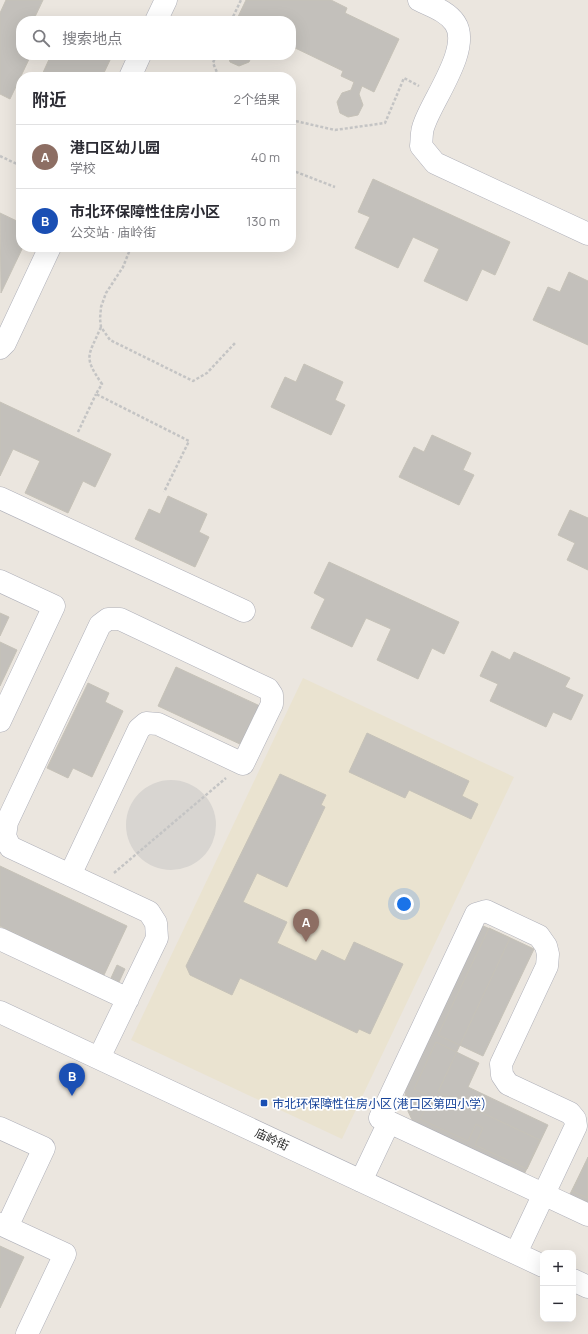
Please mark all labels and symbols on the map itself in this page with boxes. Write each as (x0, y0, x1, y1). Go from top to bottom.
your location (394, 894, 414, 914)
pin: A (293, 909, 319, 942)
pin: B (59, 1063, 85, 1096)
place label: 巿北环保障性住房小区(港口区第四小学) (272, 1095, 486, 1112)
marker: 巿北环保障性住房小区(港口区第四小学) (259, 1098, 269, 1108)
street label: 庙岭街 (252, 1124, 292, 1154)

